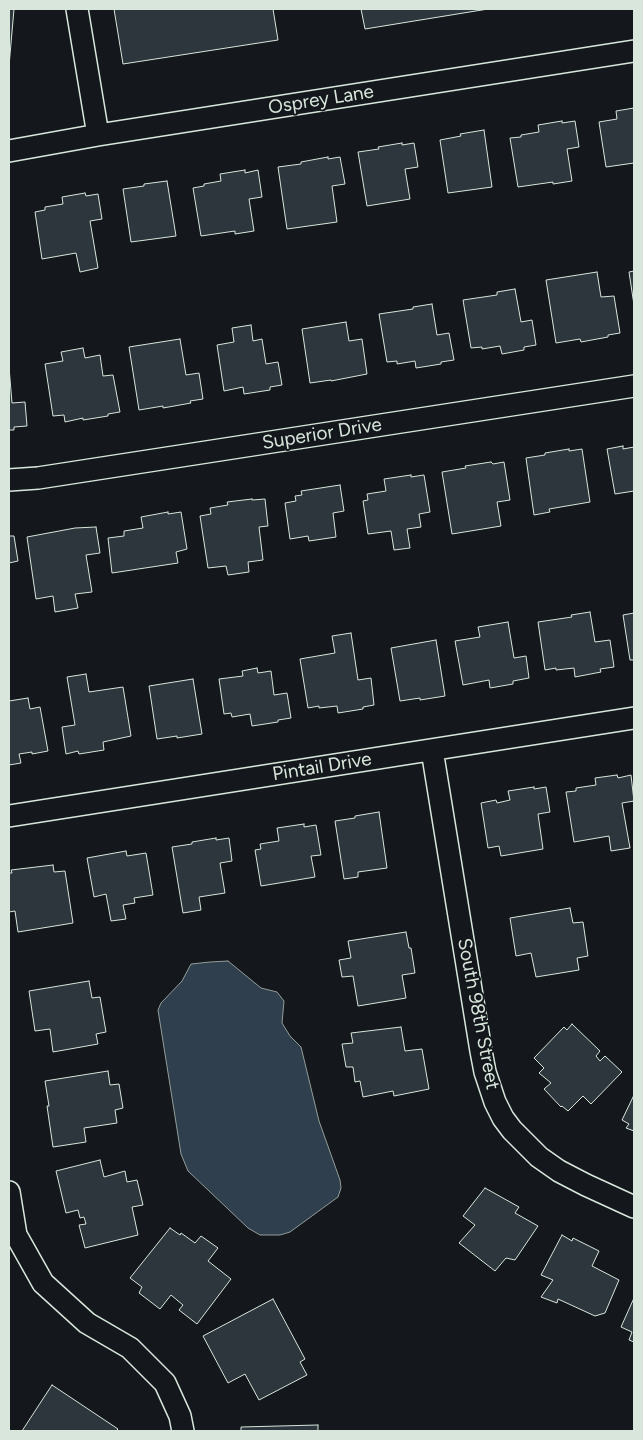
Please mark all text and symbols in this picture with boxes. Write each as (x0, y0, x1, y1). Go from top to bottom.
street label: Osprey Lane (267, 80, 375, 120)
street label: Superior Drive (261, 413, 383, 455)
street label: Pintail Drive (271, 748, 373, 786)
street label: South 98th Street (452, 936, 504, 1092)

